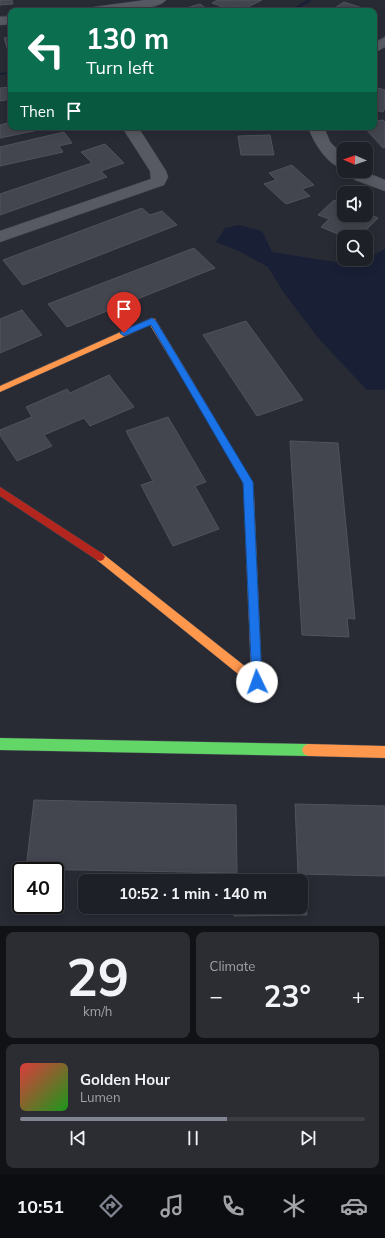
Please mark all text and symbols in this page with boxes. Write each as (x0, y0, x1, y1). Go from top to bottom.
text: 130 m (86, 21, 169, 56)
icon: left (20, 24, 72, 76)
text: Turn left (86, 56, 154, 79)
icon: arrive (63, 100, 85, 122)
text: Then (20, 102, 55, 121)
north arrow (337, 142, 373, 178)
map controls (337, 142, 373, 266)
button: sound (337, 186, 373, 222)
button: search (337, 230, 373, 266)
pin (107, 292, 141, 333)
icon: arrive (113, 298, 135, 320)
position arrow (236, 661, 278, 703)
speed limit sign: 40 (12, 862, 64, 914)
text: 10:52 · 1 min · 140 m (119, 884, 267, 903)
text: 29 (67, 944, 129, 1009)
text: Climate (210, 958, 255, 974)
text: 23° (264, 977, 311, 1015)
text: − (210, 982, 223, 1010)
text: + (352, 982, 365, 1010)
text: km/h (83, 1003, 112, 1019)
text: Golden Hour (80, 1070, 170, 1089)
text: Lumen (80, 1089, 121, 1105)
icon: previous (67, 1127, 89, 1149)
icon: pause (182, 1127, 204, 1149)
icon: next (297, 1127, 319, 1149)
icon: directions (97, 1192, 125, 1220)
icon: music (158, 1192, 186, 1220)
icon: phone (219, 1192, 247, 1220)
icon: climate (280, 1192, 308, 1220)
icon: car (340, 1192, 368, 1220)
text: 10:51 (16, 1195, 64, 1218)

